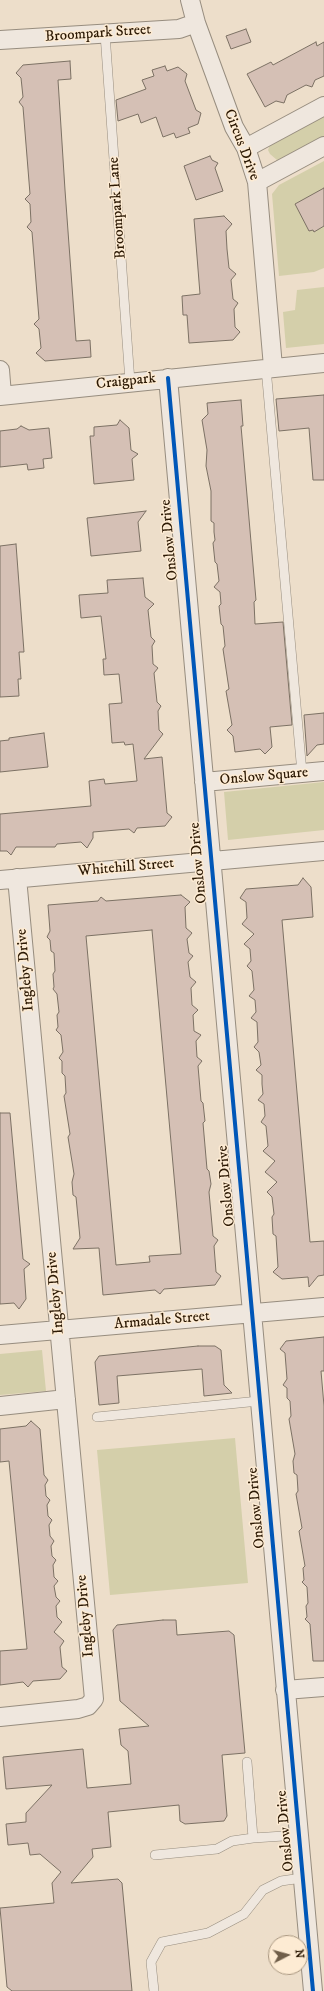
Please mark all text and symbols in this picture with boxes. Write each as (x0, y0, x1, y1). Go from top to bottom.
street label: Broompark Street (44, 21, 152, 47)
street label: Circus Drive (219, 107, 263, 183)
street label: Broompark Lane (105, 156, 131, 260)
street label: Craigpark (95, 370, 157, 394)
street label: Onslow Drive (157, 499, 183, 581)
street label: Onslow Square (219, 764, 309, 790)
street label: Onslow Drive (186, 822, 212, 904)
street label: Whitehill Street (77, 855, 175, 881)
street label: Ingleby Drive (13, 928, 39, 1012)
street label: Onslow Drive (214, 1145, 240, 1227)
street label: Ingleby Drive (43, 1251, 69, 1335)
street label: Armadale Street (113, 1308, 211, 1334)
street label: Onslow Drive (244, 1467, 270, 1549)
street label: Ingleby Drive (73, 1574, 99, 1658)
street label: Onslow Drive (273, 1790, 299, 1872)
north arrow (268, 1935, 308, 1975)
text: N (292, 1949, 306, 1959)

